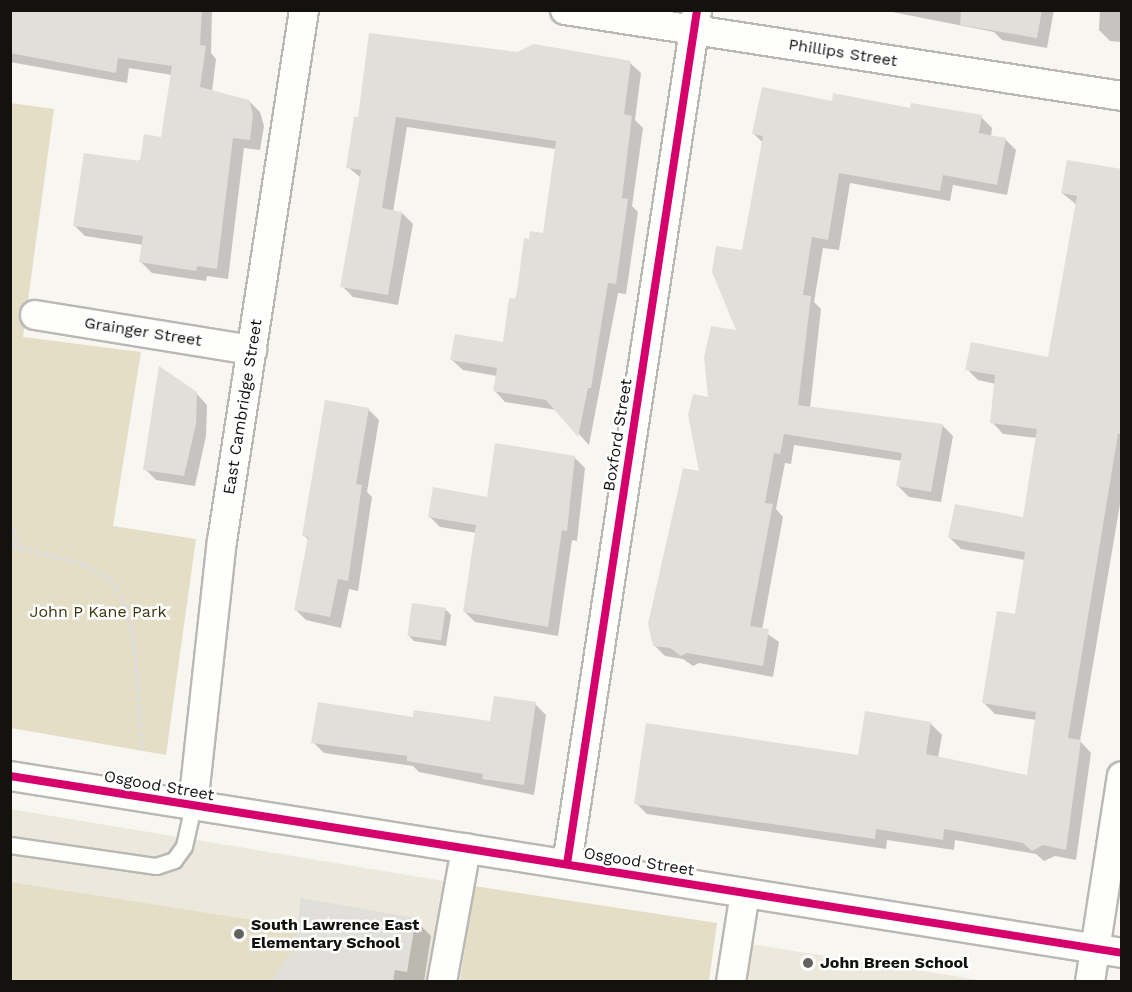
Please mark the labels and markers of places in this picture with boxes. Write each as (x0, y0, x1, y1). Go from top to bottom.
place label: South Lawrence East Elementary School (251, 915, 419, 953)
marker: South Lawrence East Elementary School (232, 927, 246, 941)
place label: John Breen School (820, 953, 968, 973)
marker: John Breen School (801, 956, 815, 970)

